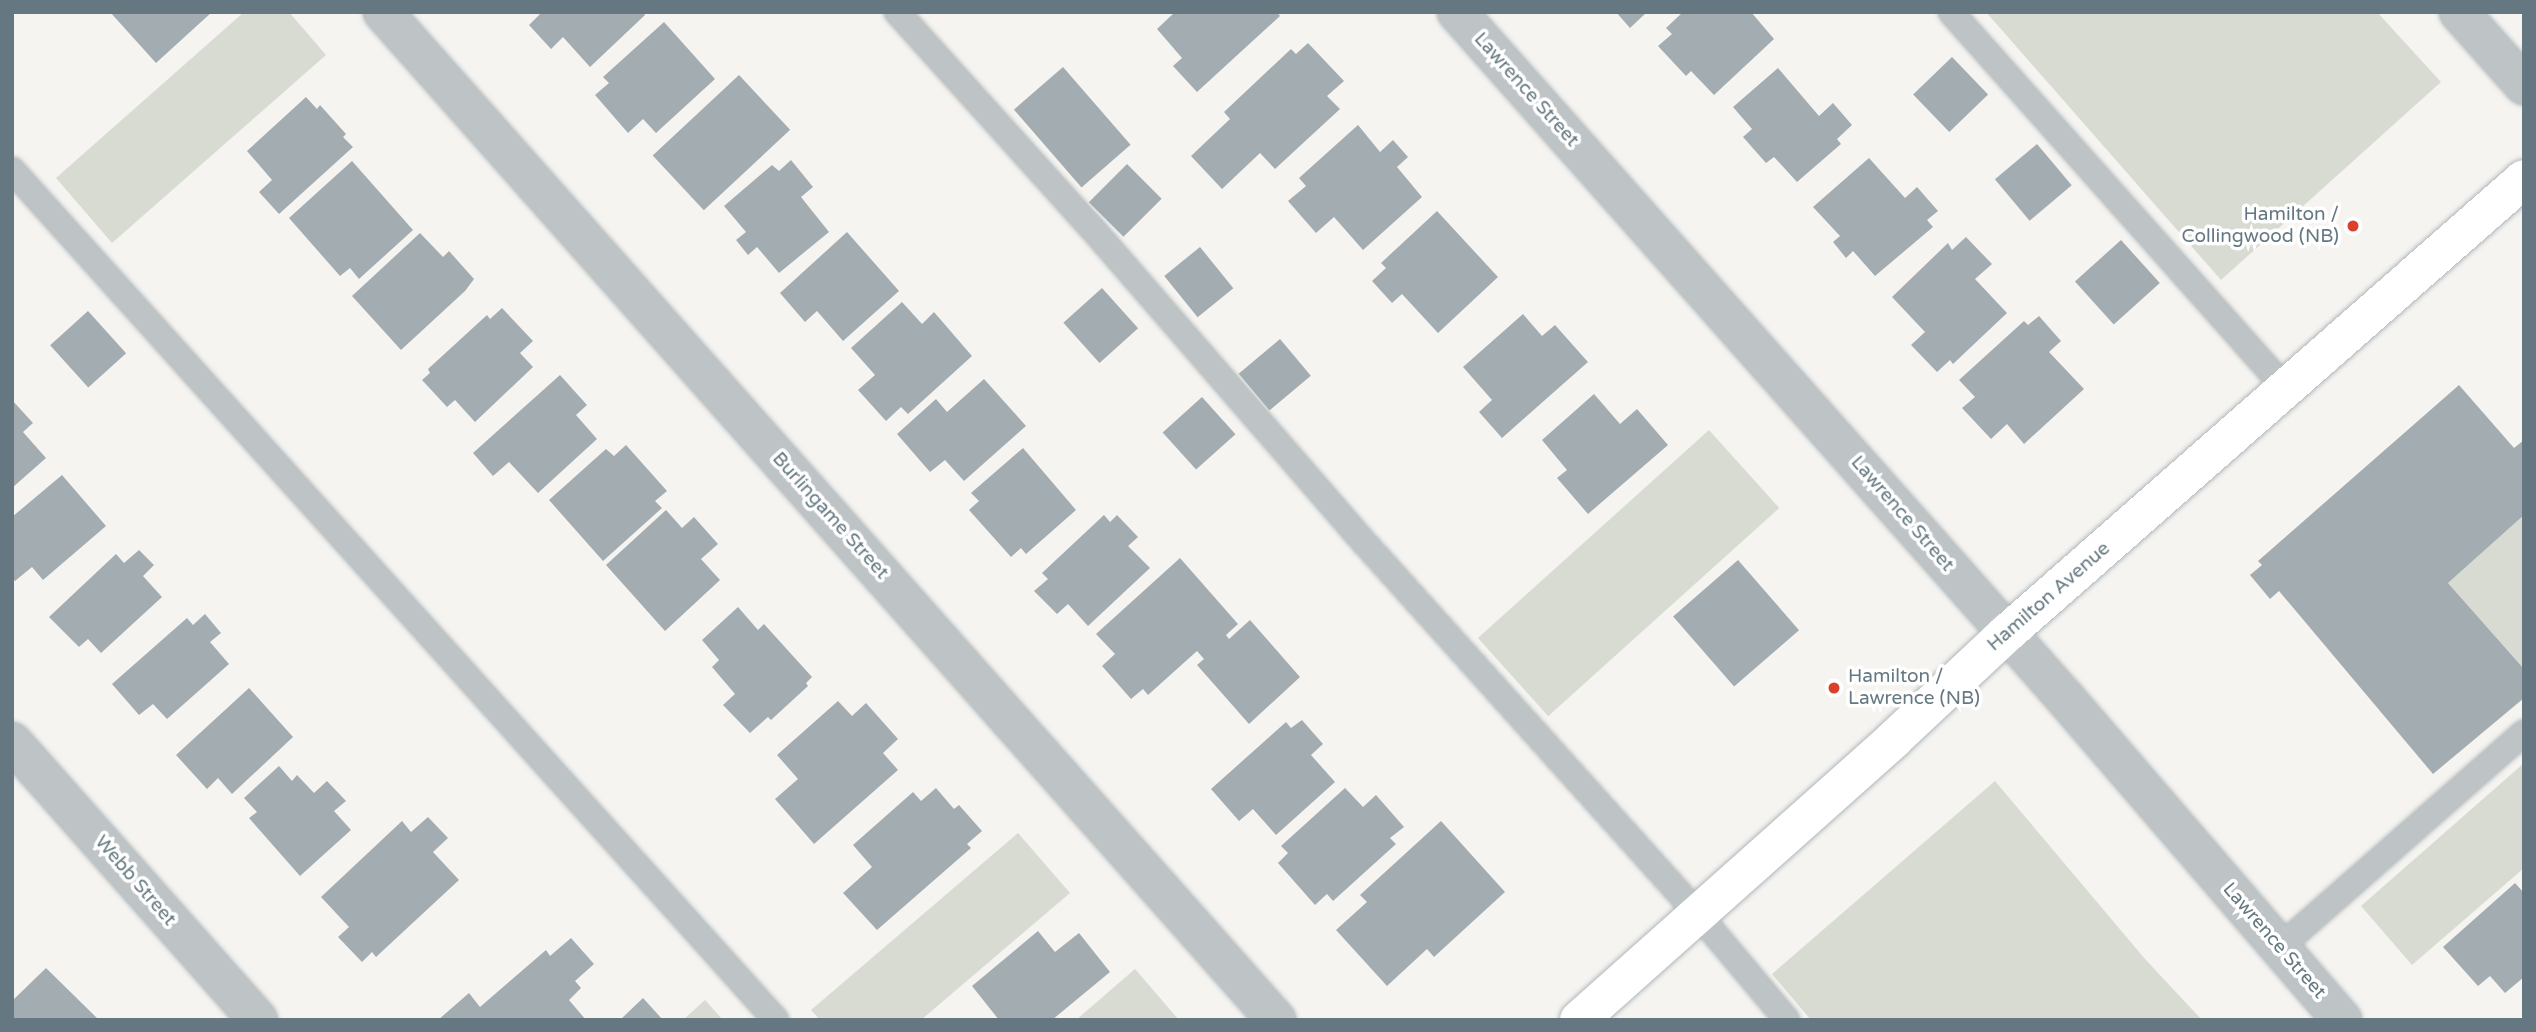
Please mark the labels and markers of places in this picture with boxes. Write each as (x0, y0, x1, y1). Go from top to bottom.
place label: Hamilton / Collingwood (NB) (2182, 204, 2339, 248)
marker: Hamilton / Collingwood (NB) (2345, 218, 2361, 234)
place label: Hamilton / Lawrence (NB) (1848, 666, 1980, 710)
marker: Hamilton / Lawrence (NB) (1826, 680, 1842, 696)

